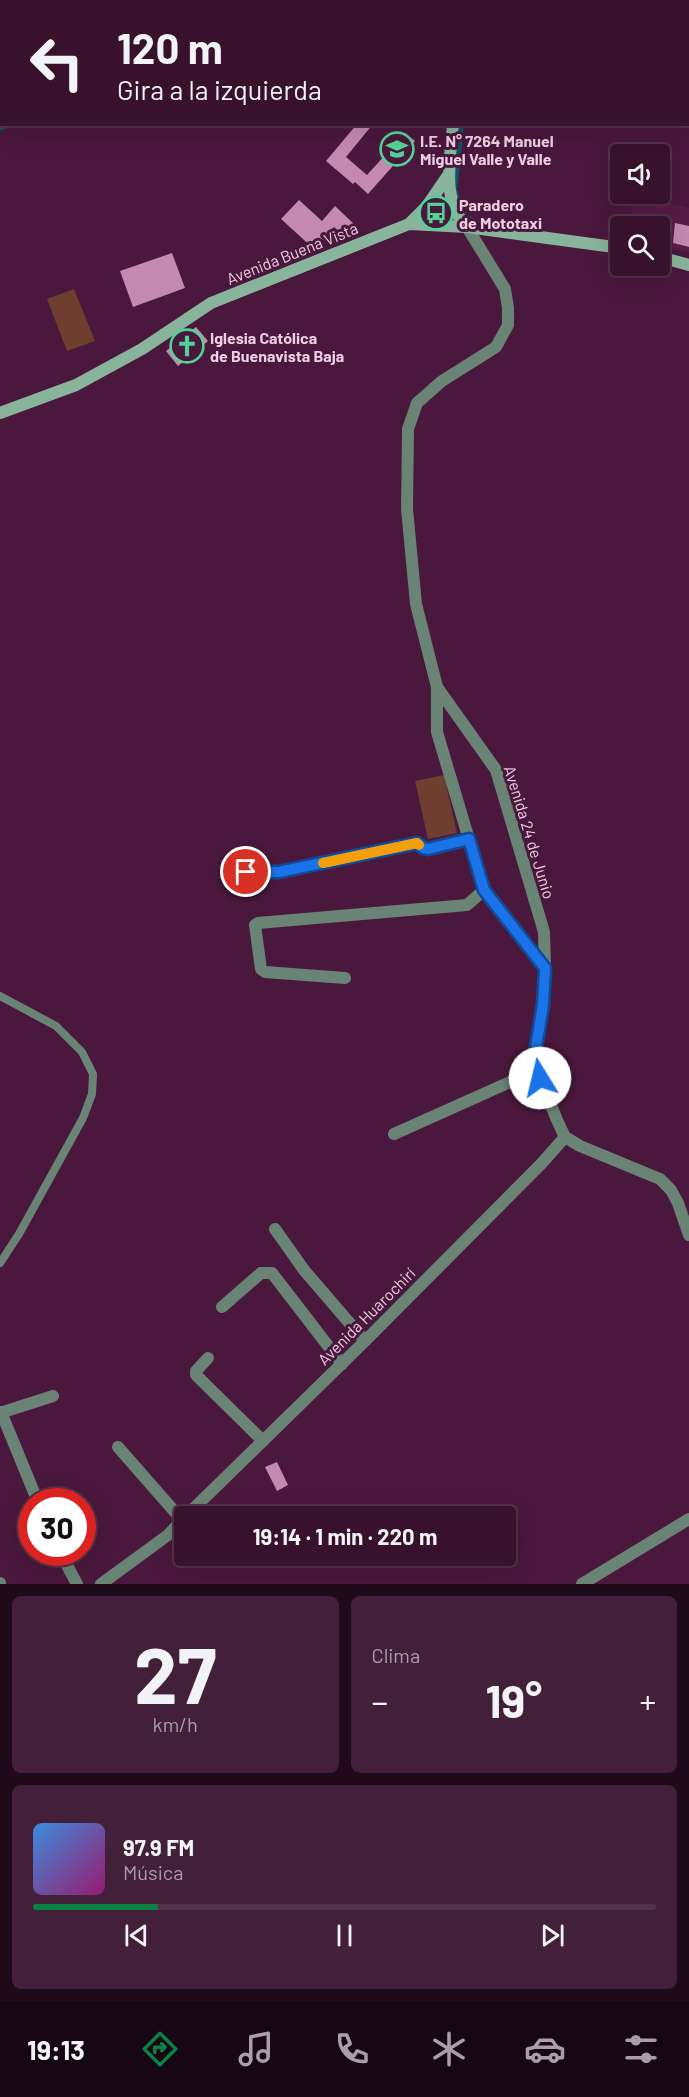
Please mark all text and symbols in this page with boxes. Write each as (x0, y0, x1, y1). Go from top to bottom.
text: 120 m (117, 22, 223, 72)
icon: left (18, 24, 96, 102)
text: Gira a la izquierda (117, 73, 322, 105)
school or university icon: I.E. N° 7264 Manuel Miguel Valle y Valle (379, 131, 415, 167)
place label: I.E. N° 7264 Manuel Miguel Valle y Valle (420, 131, 554, 168)
map controls (610, 144, 670, 276)
button: sound (610, 144, 670, 204)
bus stop icon: Paradero de Mototaxi (418, 195, 454, 231)
place label: Paradero de Mototaxi (459, 195, 542, 232)
button: search (610, 216, 670, 276)
street label: Avenida Buena Vista (224, 218, 360, 288)
church icon: Iglesia Católica de Buenavista Baja (169, 328, 205, 364)
place label: Iglesia Católica de Buenavista Baja (210, 328, 344, 365)
street label: Avenida 24 de Junio (501, 763, 559, 901)
pin (220, 846, 271, 897)
icon: arrive (229, 855, 262, 888)
position arrow (508, 1046, 572, 1110)
street label: Avenida Huarochirí (313, 1263, 419, 1369)
speed limit sign: 30 (18, 1488, 96, 1566)
text: 19:14 · 1 min · 220 m (253, 1523, 437, 1549)
text: 27 (134, 1626, 216, 1720)
text: Clima (372, 1643, 420, 1667)
text: 19° (485, 1673, 542, 1727)
text: − (372, 1681, 388, 1721)
text: + (640, 1681, 656, 1721)
text: km/h (153, 1712, 198, 1736)
text: 97.9 FM (123, 1834, 194, 1860)
text: Música (123, 1860, 183, 1884)
icon: previous (120, 1919, 153, 1952)
icon: pause (328, 1919, 361, 1952)
icon: next (536, 1919, 569, 1952)
icon: directions (139, 2028, 181, 2070)
icon: music (235, 2028, 277, 2070)
icon: phone (331, 2028, 373, 2070)
icon: climate (428, 2028, 470, 2070)
icon: car (524, 2028, 566, 2070)
icon: filters (620, 2028, 662, 2070)
text: 19:13 (27, 2033, 85, 2065)

